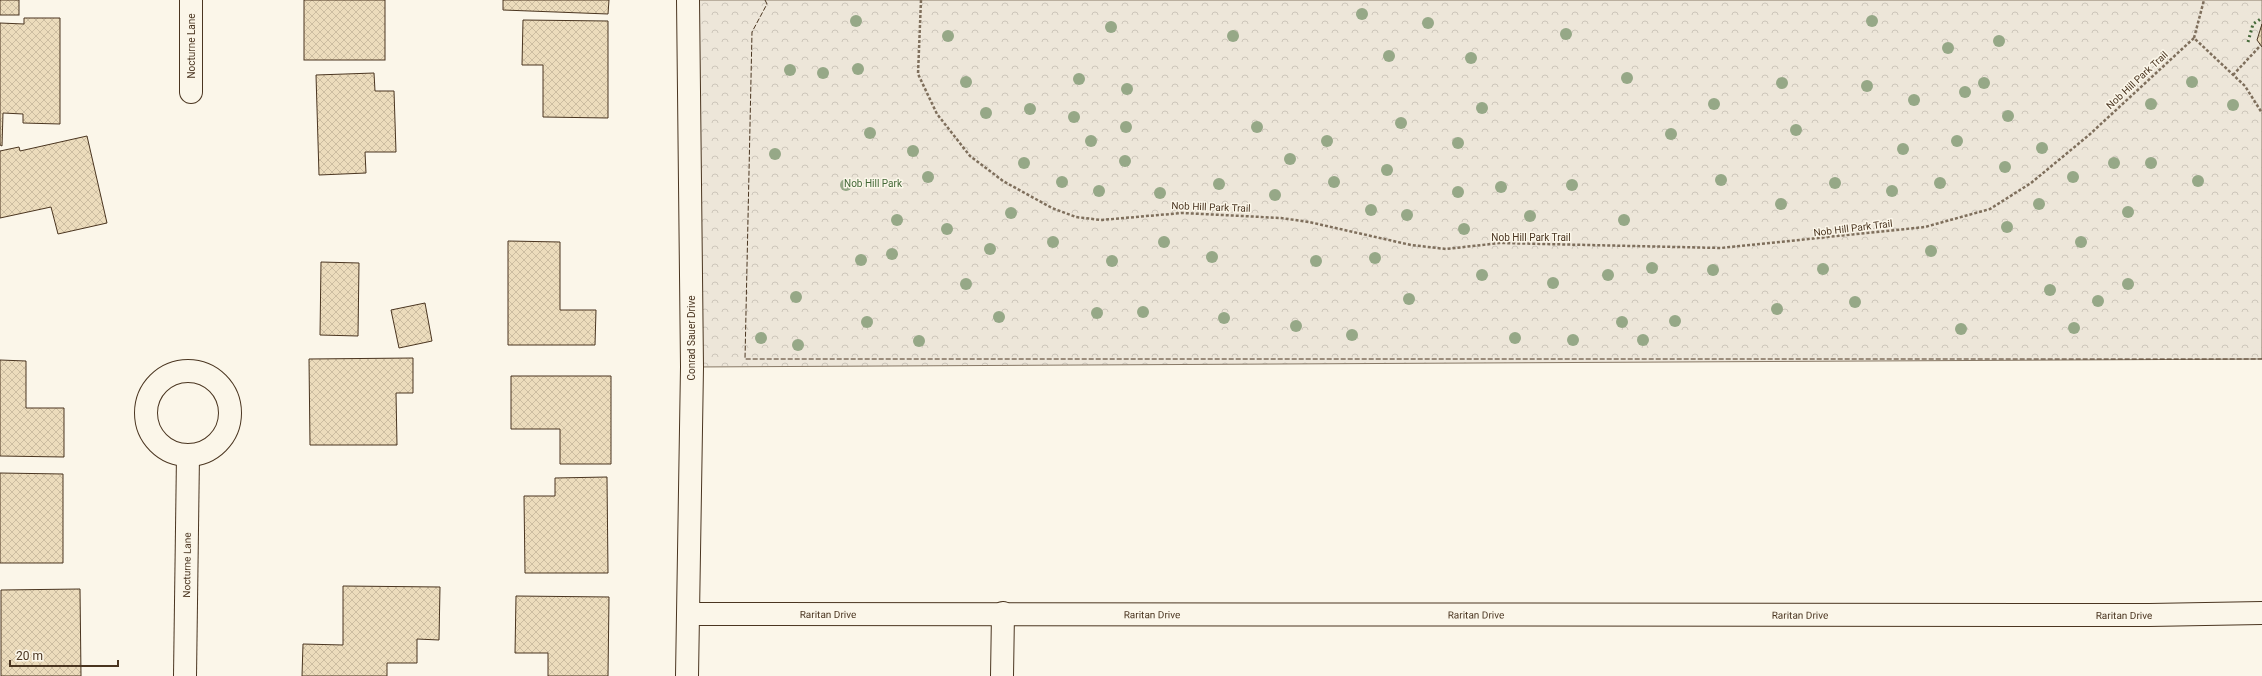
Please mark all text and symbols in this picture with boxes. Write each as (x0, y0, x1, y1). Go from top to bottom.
street label: Nocturne Lane (186, 13, 197, 79)
street label: Nob Hill Park Trail (2104, 49, 2170, 111)
park label: Nob Hill Park (844, 178, 903, 189)
street label: Nob Hill Park Trail (1171, 200, 1251, 214)
street label: Nob Hill Park Trail (1813, 218, 1893, 238)
street label: Nob Hill Park Trail (1491, 232, 1571, 243)
street label: Conrad Sauer Drive (686, 295, 697, 381)
street label: Nocturne Lane (181, 532, 192, 598)
street label: Raritan Drive (800, 609, 856, 620)
street label: Raritan Drive (1124, 609, 1180, 620)
street label: Raritan Drive (1448, 609, 1504, 620)
street label: Raritan Drive (1772, 609, 1828, 620)
street label: Raritan Drive (2096, 609, 2152, 621)
scale bar (10, 642, 118, 668)
text: 20 m (16, 649, 43, 663)

